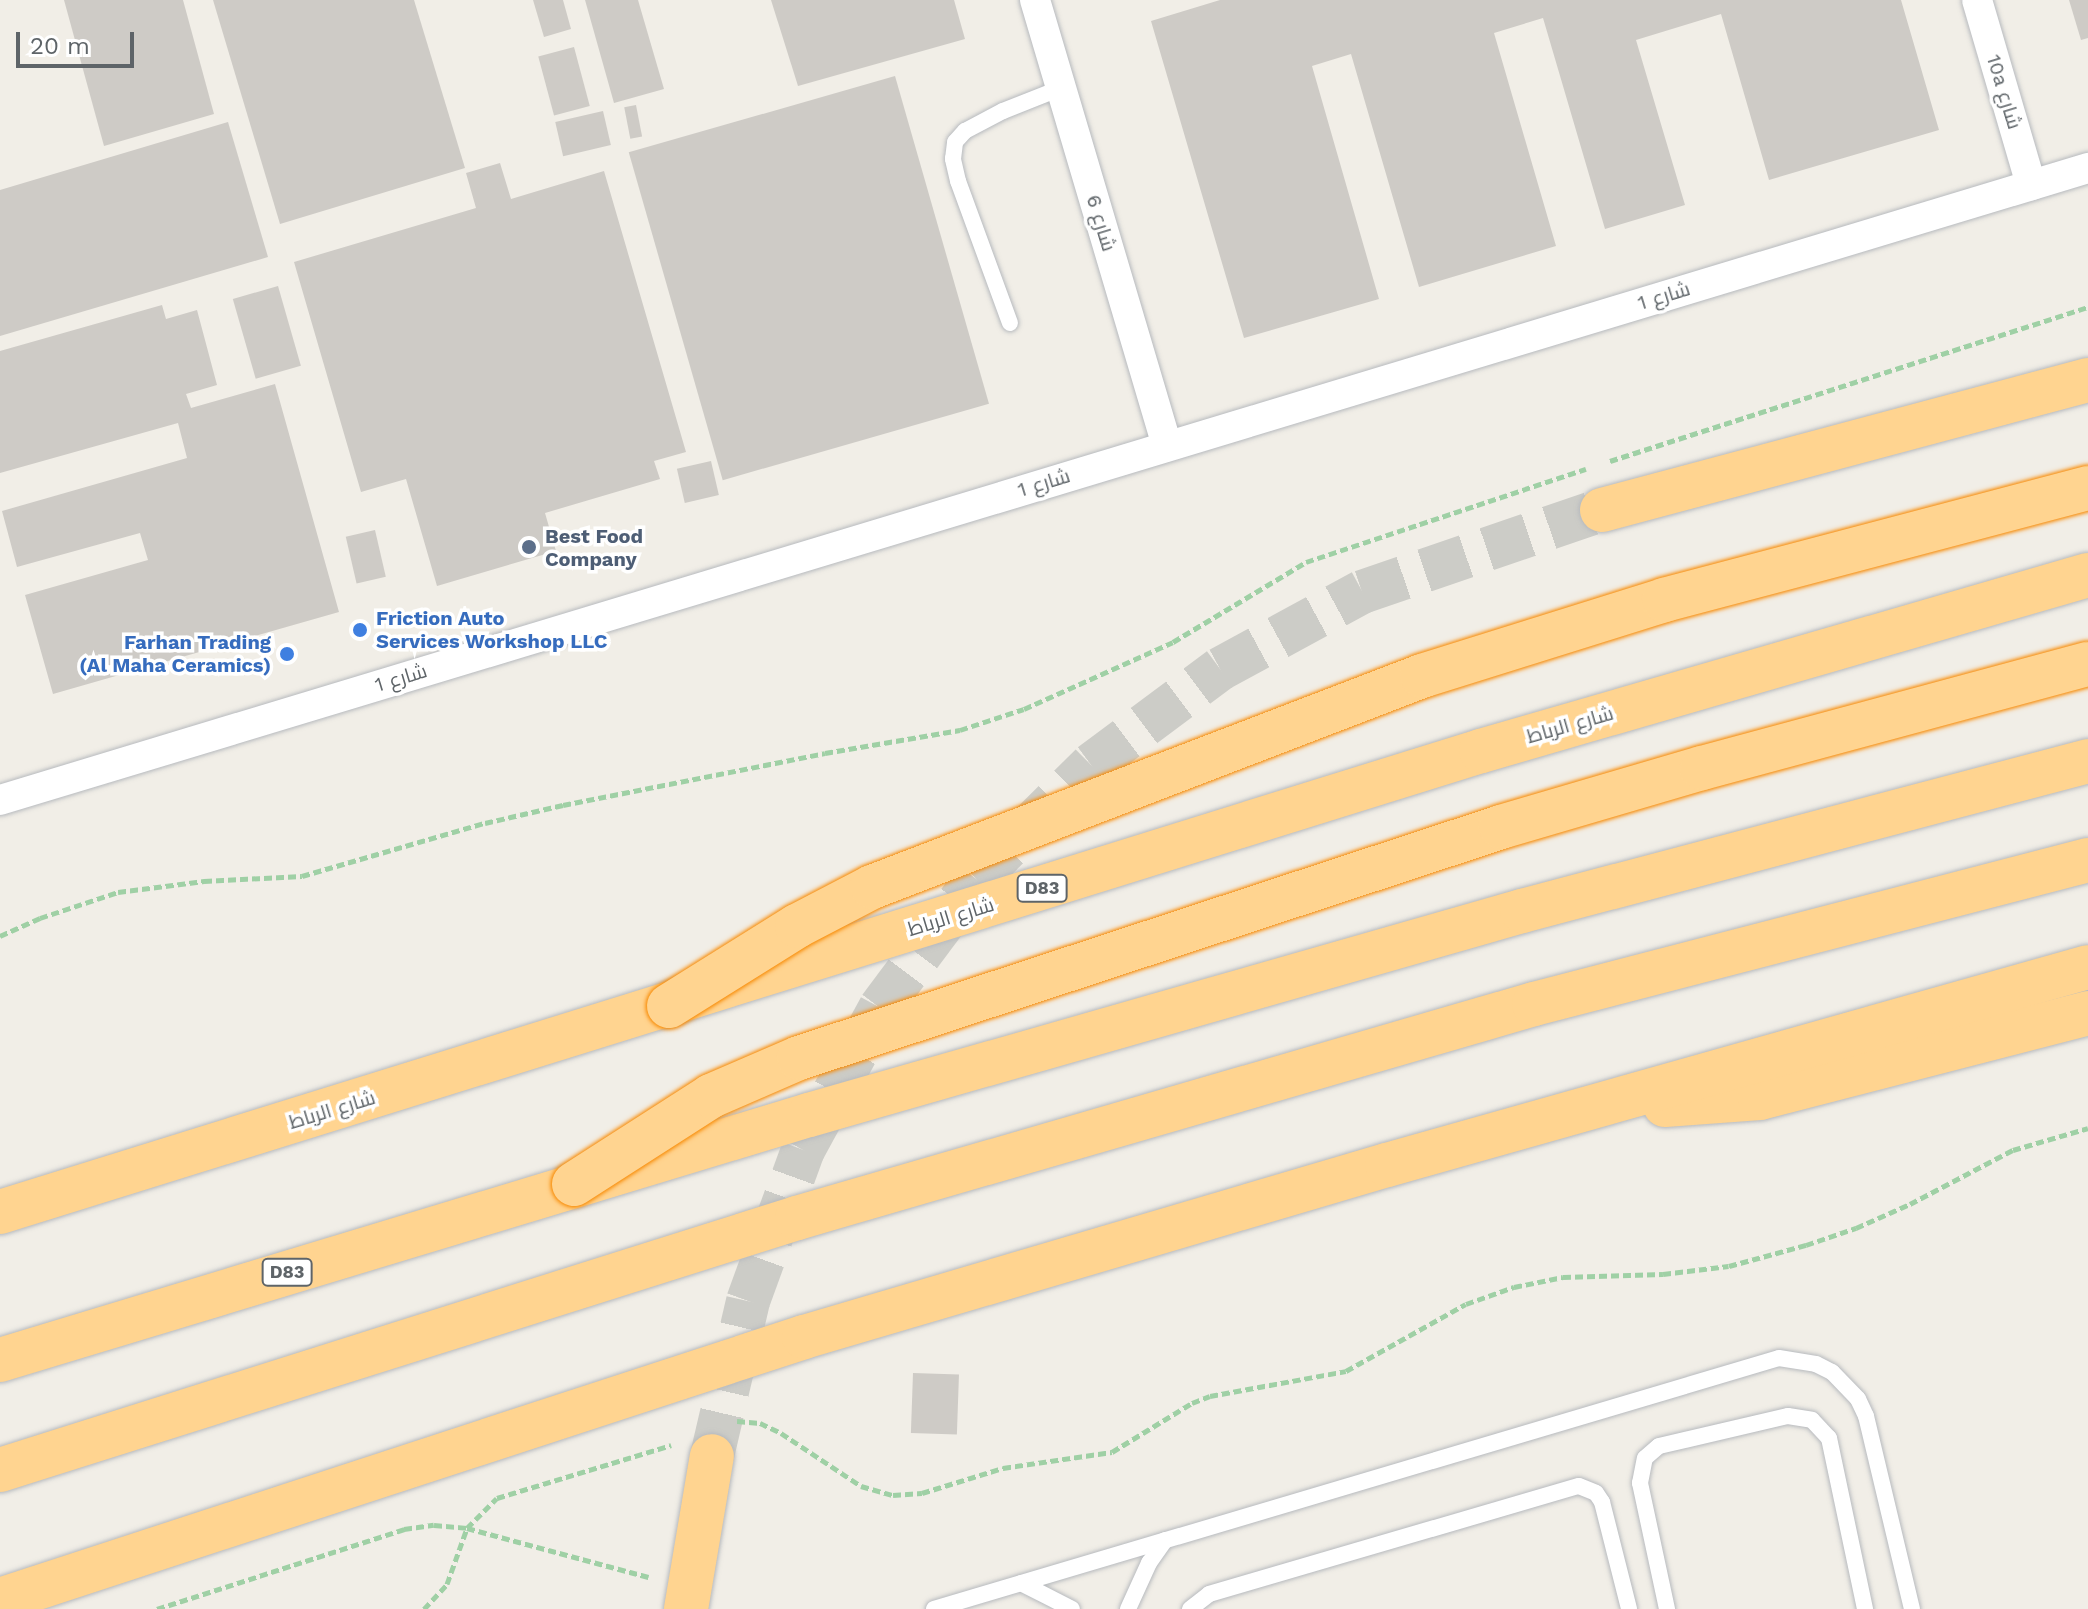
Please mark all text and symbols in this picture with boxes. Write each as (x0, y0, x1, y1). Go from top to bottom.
scale bar (20, 16, 138, 66)
text: 20 m (30, 32, 90, 60)
street label: 10a شارع (1981, 52, 2027, 132)
street label: شارع 6 (1081, 192, 1121, 254)
street label: شارع 1 (1635, 277, 1693, 315)
street label: شارع 1 (1015, 464, 1073, 502)
place label: Best Food Company (545, 524, 643, 571)
marker: Best Food Company (520, 538, 538, 556)
place label: Friction Auto Services Workshop LLC (376, 606, 608, 653)
marker: Friction Auto Services Workshop LLC (351, 621, 369, 639)
place label: Farhan Trading (Al Maha Ceramics) (79, 630, 271, 677)
marker: Farhan Trading (Al Maha Ceramics) (278, 645, 296, 663)
street label: شارع 1 (372, 659, 430, 697)
street label: شارع الرباط (1524, 701, 1616, 749)
road number: D83 (1016, 874, 1068, 902)
street label: شارع الرباط (905, 893, 997, 941)
street label: شارع الرباط (286, 1086, 378, 1134)
road number: D83 (261, 1258, 313, 1286)

